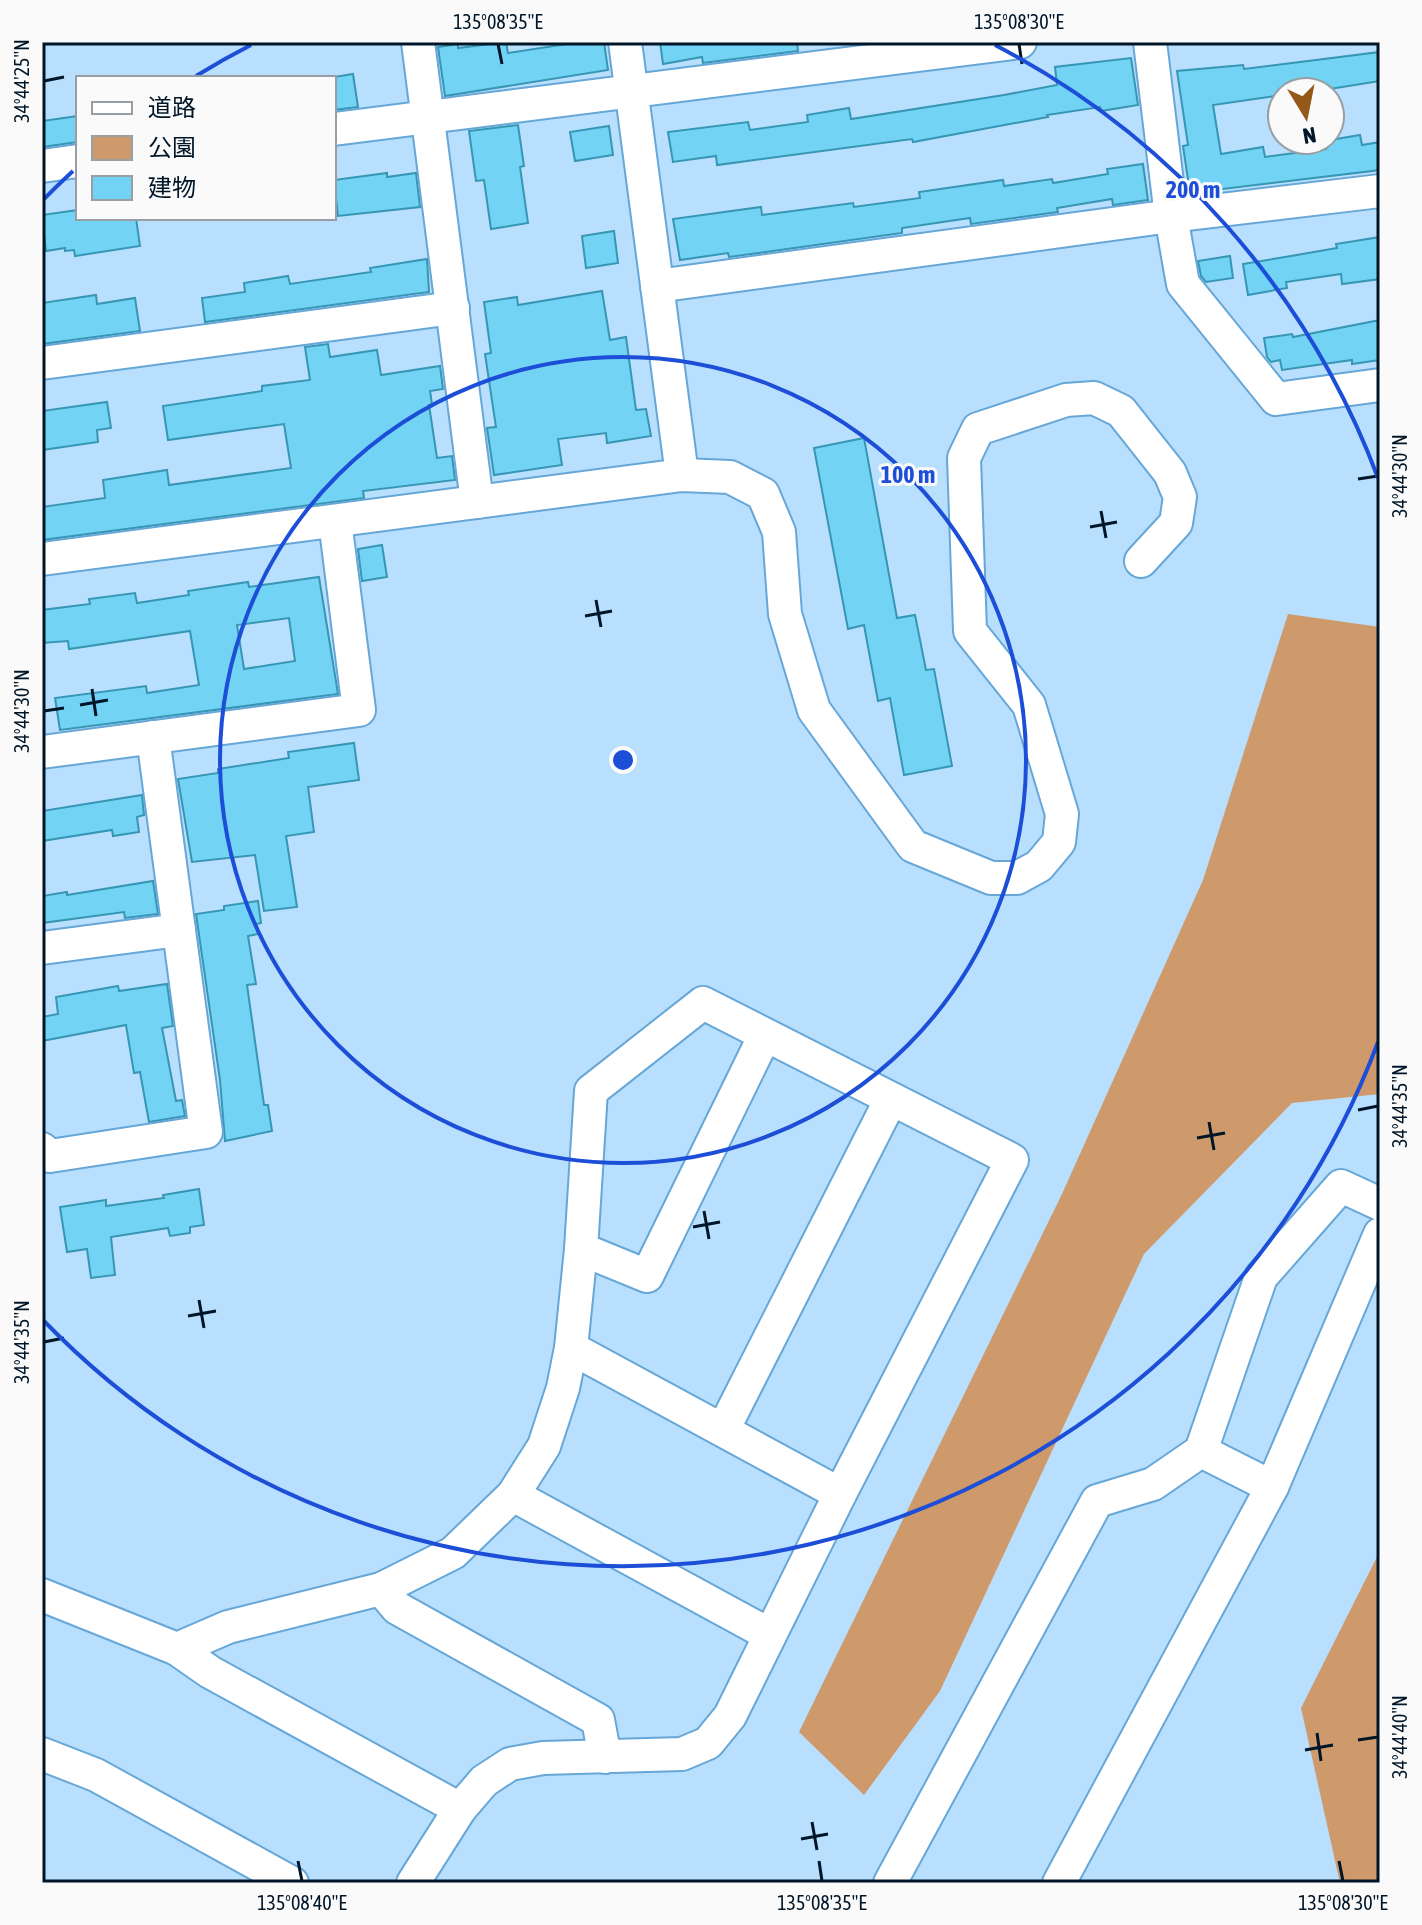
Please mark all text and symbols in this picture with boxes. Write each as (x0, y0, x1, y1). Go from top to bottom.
text: 135°08'35"E (453, 10, 543, 33)
text: 135°08'30"E (974, 10, 1064, 33)
text: 34°44'25"N (10, 39, 33, 123)
legend (76, 76, 336, 220)
north arrow (1266, 76, 1346, 156)
text: 道路 (148, 94, 196, 121)
text: N (1301, 122, 1318, 150)
text: 公園 (148, 134, 196, 161)
text: 建物 (148, 174, 196, 201)
text: 200 m (1166, 176, 1220, 203)
text: 34°44'30"N (1388, 434, 1411, 518)
text: 100 m (881, 461, 935, 488)
text: 34°44'30"N (10, 669, 33, 753)
centre of rings (609, 746, 637, 774)
text: 34°44'35"N (1388, 1064, 1411, 1148)
text: 34°44'35"N (10, 1300, 33, 1384)
text: 34°44'40"N (1388, 1695, 1411, 1779)
text: 135°08'40"E (257, 1891, 347, 1914)
text: 135°08'35"E (777, 1891, 867, 1914)
text: 135°08'30"E (1298, 1891, 1388, 1914)

